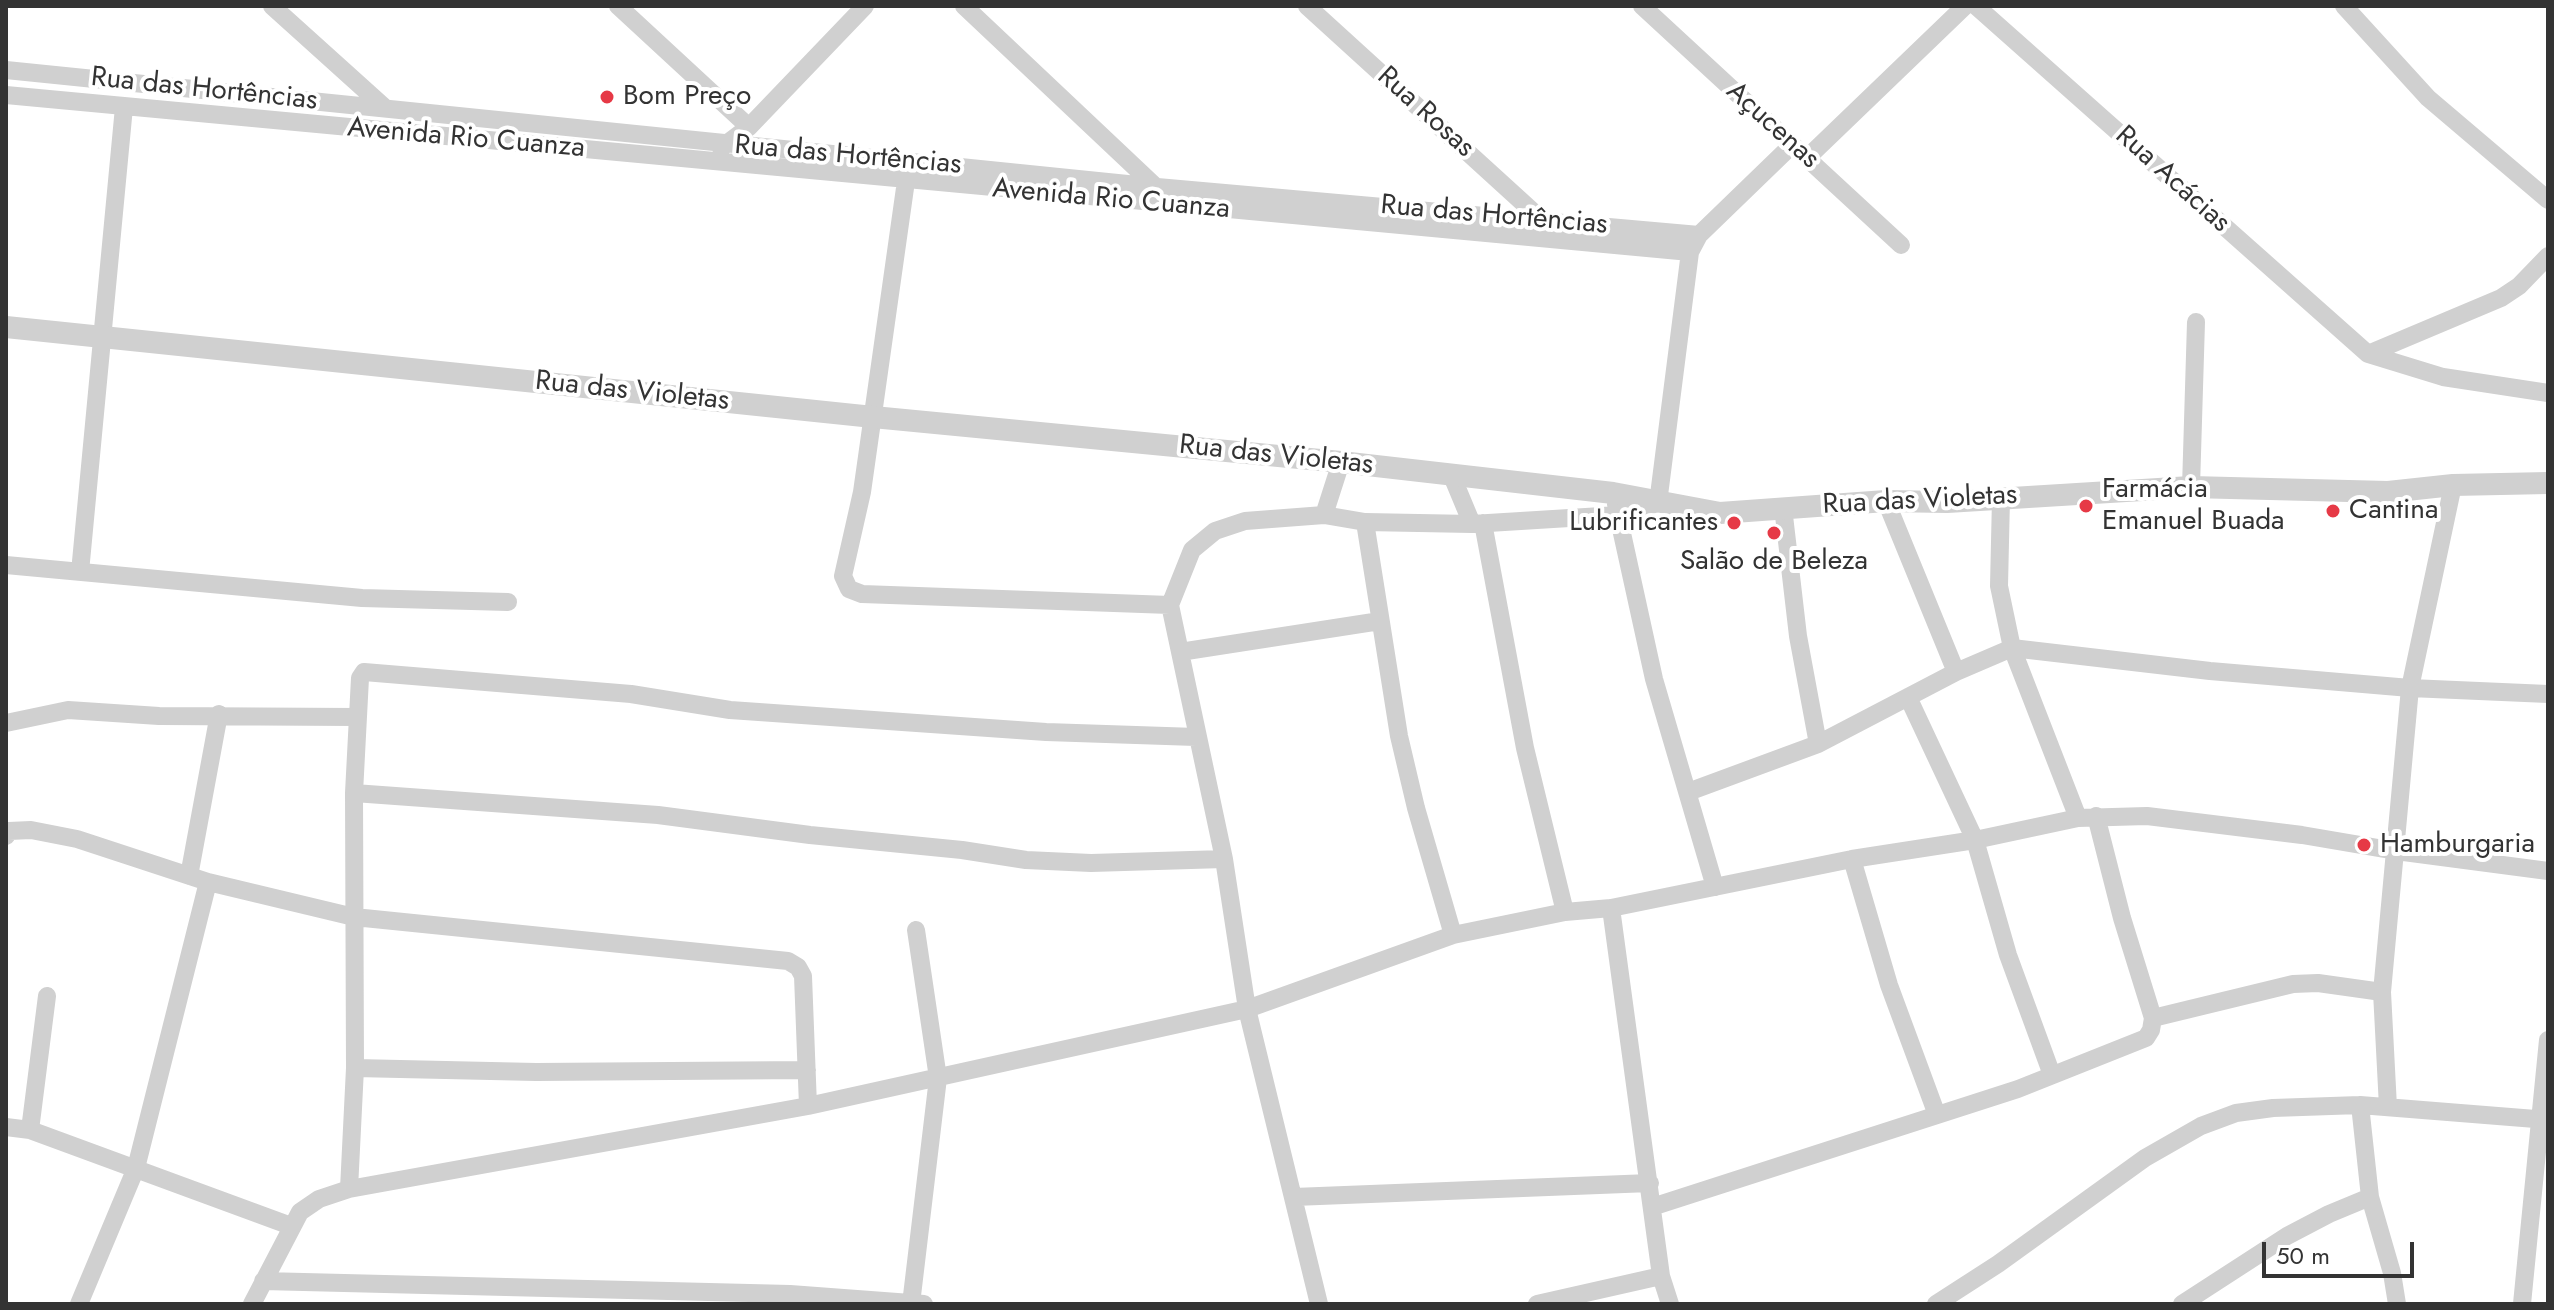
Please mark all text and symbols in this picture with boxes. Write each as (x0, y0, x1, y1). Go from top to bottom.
street label: Rua das Hortências (89, 61, 319, 119)
street label: Rua Rosas (1369, 61, 1481, 165)
street label: Açucenas (1718, 75, 1826, 177)
place label: Bom Preço (623, 80, 751, 114)
marker: Bom Preço (598, 88, 616, 106)
street label: Avenida Rio Cuanza (346, 112, 586, 166)
street label: Rua Acácias (2108, 120, 2236, 240)
street label: Rua das Hortências (733, 129, 963, 183)
street label: Avenida Rio Cuanza (991, 173, 1231, 227)
street label: Rua das Hortências (1379, 189, 1609, 243)
street label: Rua das Violetas (533, 365, 731, 419)
street label: Rua das Violetas (1177, 429, 1375, 483)
place label: Farmácia Emanuel Buada (2102, 473, 2285, 539)
street label: Rua das Violetas (1822, 479, 2018, 523)
place label: Cantina (2349, 494, 2439, 528)
marker: Farmácia Emanuel Buada (2077, 497, 2095, 515)
marker: Cantina (2324, 502, 2342, 520)
place label: Lubrificantes (1569, 506, 1718, 540)
marker: Lubrificantes (1725, 514, 1743, 532)
marker: Salão de Beleza (1765, 524, 1783, 542)
place label: Salão de Beleza (1680, 545, 1868, 579)
place label: Hamburgaria (2380, 828, 2535, 862)
marker: Hamburgaria (2355, 836, 2373, 854)
scale bar (2266, 1226, 2418, 1276)
text: 50 m (2276, 1238, 2330, 1273)

